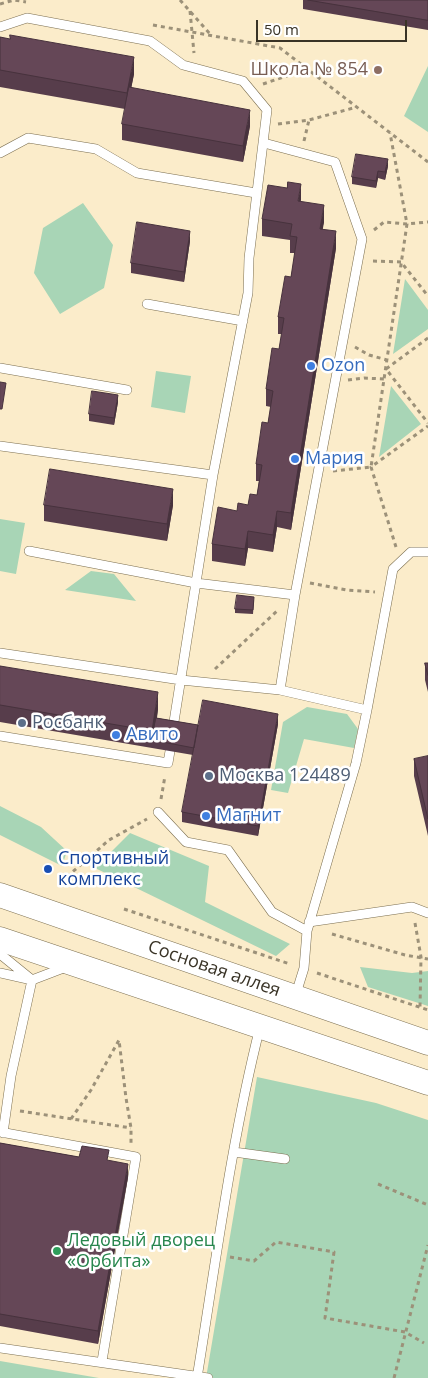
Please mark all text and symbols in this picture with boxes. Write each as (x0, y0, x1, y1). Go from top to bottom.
scale bar (258, 10, 409, 42)
text: 50 m (264, 19, 299, 39)
place label: Школа № 854 (250, 59, 368, 81)
marker: Школа № 854 (372, 64, 384, 76)
place label: Ozon (321, 355, 365, 377)
marker: Ozon (305, 360, 317, 372)
place label: Мария (305, 448, 364, 470)
marker: Мария (289, 453, 301, 465)
place label: Росбанк (32, 712, 104, 734)
marker: Росбанк (16, 717, 28, 729)
place label: Авито (126, 724, 178, 746)
marker: Авито (110, 729, 122, 741)
place label: Москва 124489 (219, 765, 351, 787)
marker: Москва 124489 (203, 770, 215, 782)
place label: Магнит (216, 805, 281, 827)
marker: Магнит (200, 810, 212, 822)
place label: Спортивный комплекс (58, 848, 169, 891)
marker: Спортивный комплекс (42, 863, 54, 875)
street label: Сосновая аллея (145, 936, 283, 1002)
place label: Ледовый дворец «Орбита» (67, 1230, 215, 1272)
marker: Ледовый дворец «Орбита» (51, 1245, 63, 1257)

